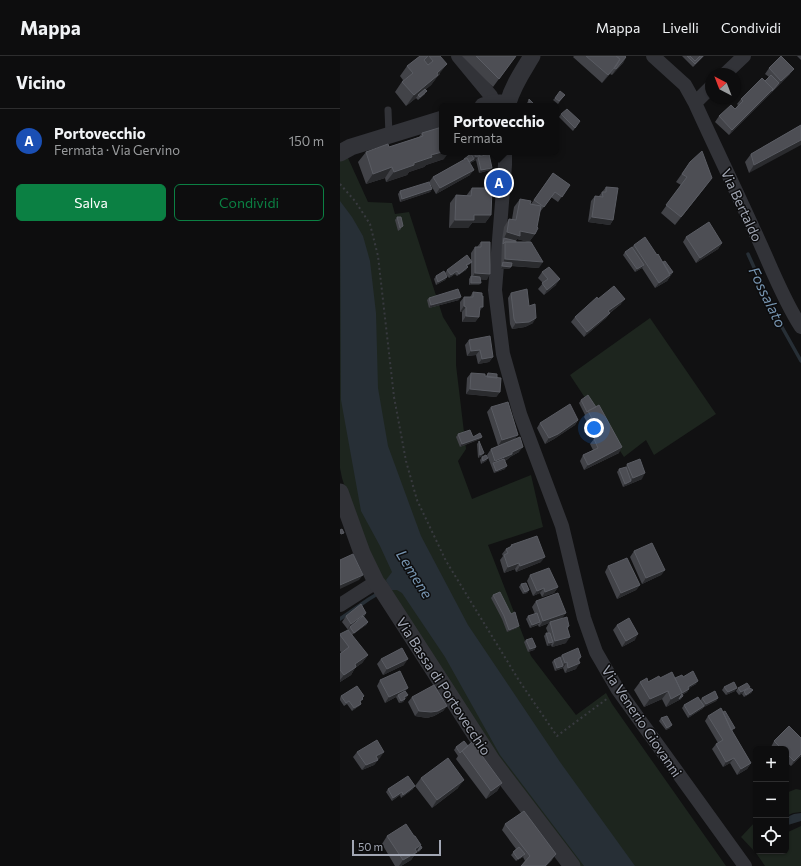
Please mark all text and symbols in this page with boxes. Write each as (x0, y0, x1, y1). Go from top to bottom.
text: Mappa (20, 16, 81, 39)
text: Mappa (596, 19, 640, 36)
text: Livelli (662, 19, 699, 36)
text: Condividi (721, 19, 781, 36)
north arrow (705, 68, 741, 104)
text: Vicino (16, 72, 66, 93)
popup (439, 103, 559, 155)
text: Portovecchio (453, 112, 545, 130)
text: Portovecchio (54, 124, 146, 142)
text: Fermata (453, 130, 503, 146)
text: A (24, 133, 34, 149)
text: 150 m (289, 133, 324, 149)
text: Fermata · Via Gervino (54, 142, 180, 158)
street label: Via Bertaldo (718, 166, 766, 244)
pin: A (486, 168, 512, 198)
button: Salva (16, 184, 166, 221)
button: Condividi (174, 184, 324, 221)
water label: Fossalato (746, 264, 790, 330)
your location (584, 418, 604, 438)
water label: Lemene (393, 546, 437, 602)
street label: Via Bassa di Portovecchio (393, 614, 495, 758)
street label: Via Venerio Giovanni (598, 662, 686, 780)
map controls (753, 746, 789, 854)
button: + (753, 746, 789, 782)
button: − (753, 782, 789, 818)
button: locate (753, 818, 789, 854)
scale bar (352, 838, 441, 857)
text: 50 m (358, 840, 383, 853)

